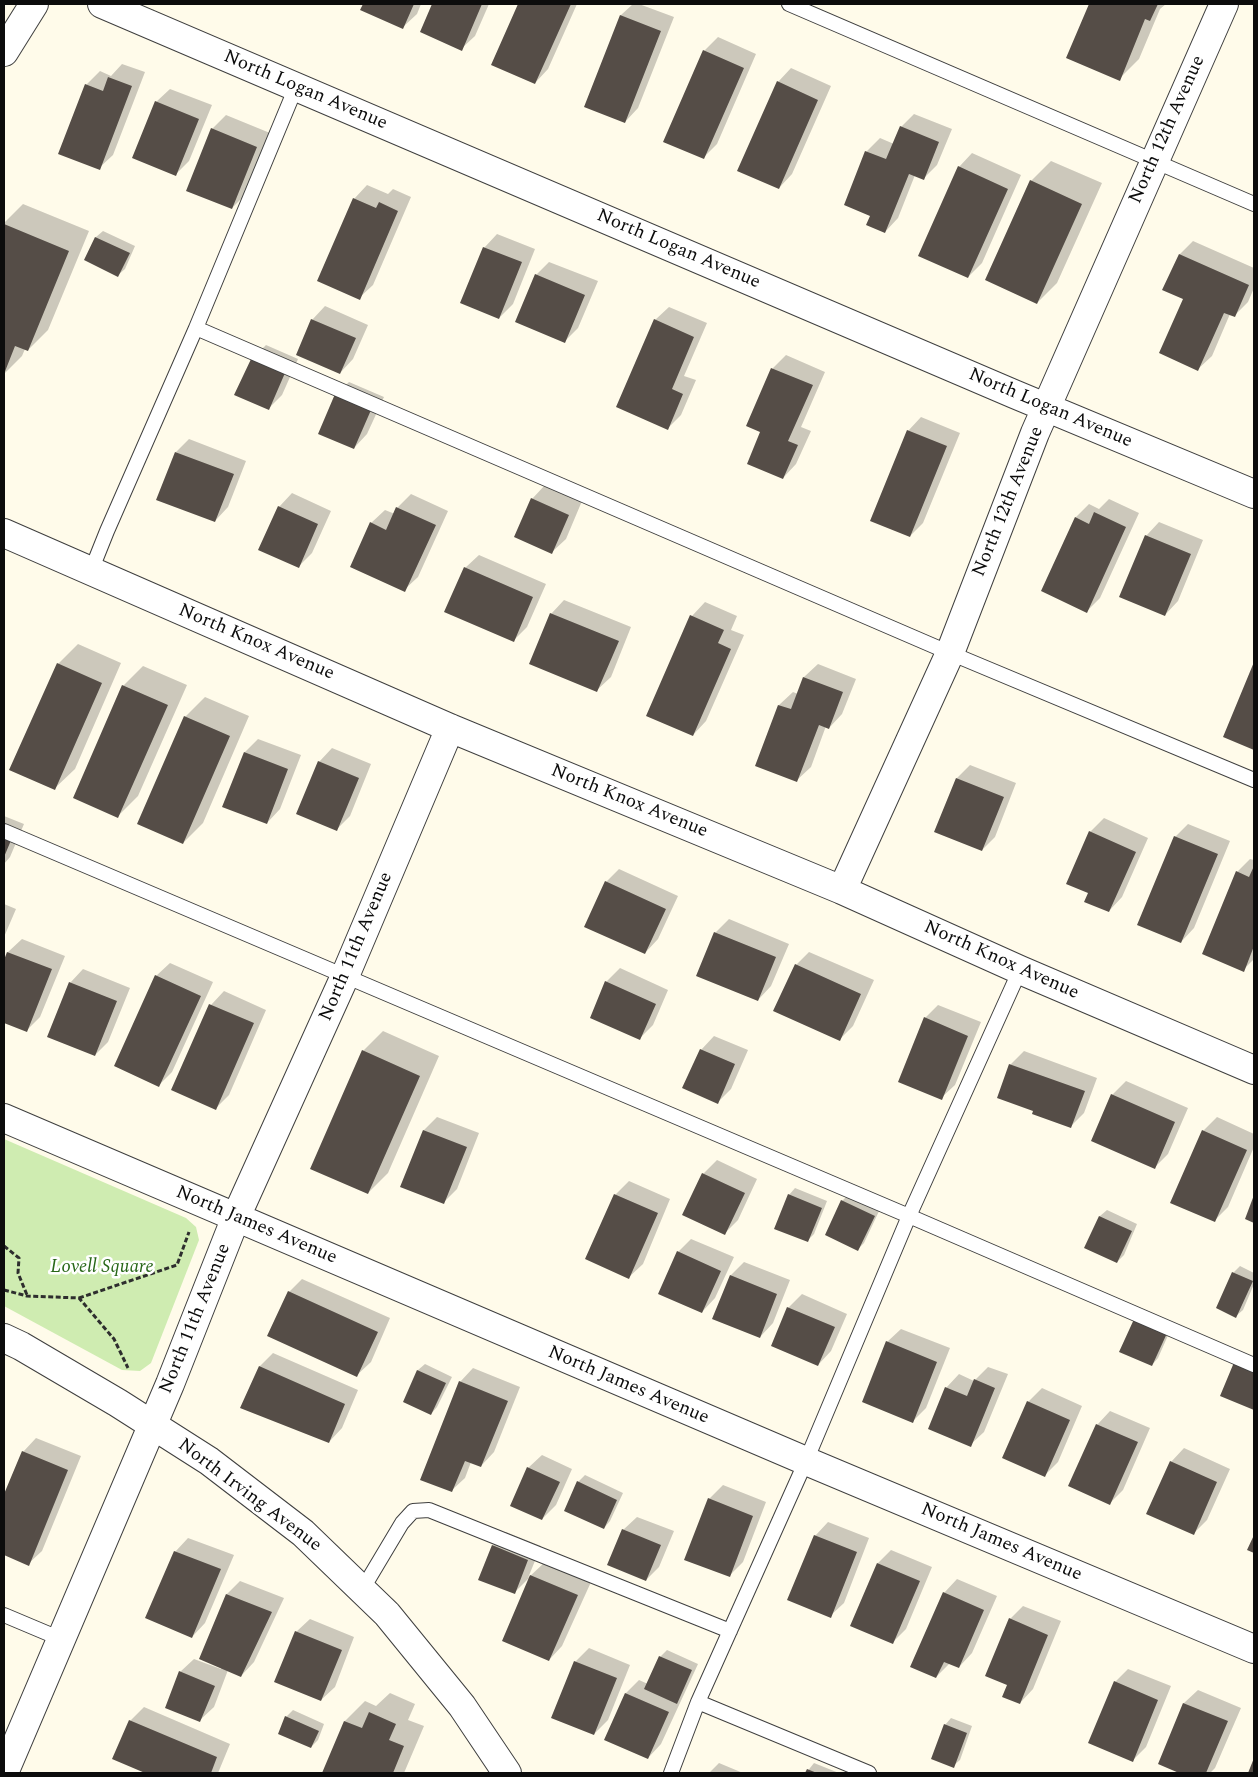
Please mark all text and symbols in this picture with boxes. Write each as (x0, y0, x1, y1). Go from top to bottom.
street label: North Logan Avenue (220, 46, 390, 136)
street label: North 12th Avenue (1125, 52, 1211, 208)
street label: North Logan Avenue (593, 205, 763, 295)
street label: North Logan Avenue (965, 364, 1135, 454)
street label: North 12th Avenue (969, 424, 1049, 580)
street label: North Knox Avenue (175, 600, 337, 686)
street label: North Knox Avenue (547, 760, 711, 844)
street label: North 11th Avenue (315, 869, 399, 1025)
street label: North Knox Avenue (920, 917, 1082, 1005)
street label: North James Avenue (172, 1182, 340, 1270)
street label: North 11th Avenue (156, 1241, 236, 1397)
park label: Lovell Square (50, 1257, 154, 1279)
street label: North James Avenue (544, 1342, 712, 1430)
street label: North Irving Avenue (173, 1434, 325, 1558)
street label: North James Avenue (917, 1499, 1085, 1587)

